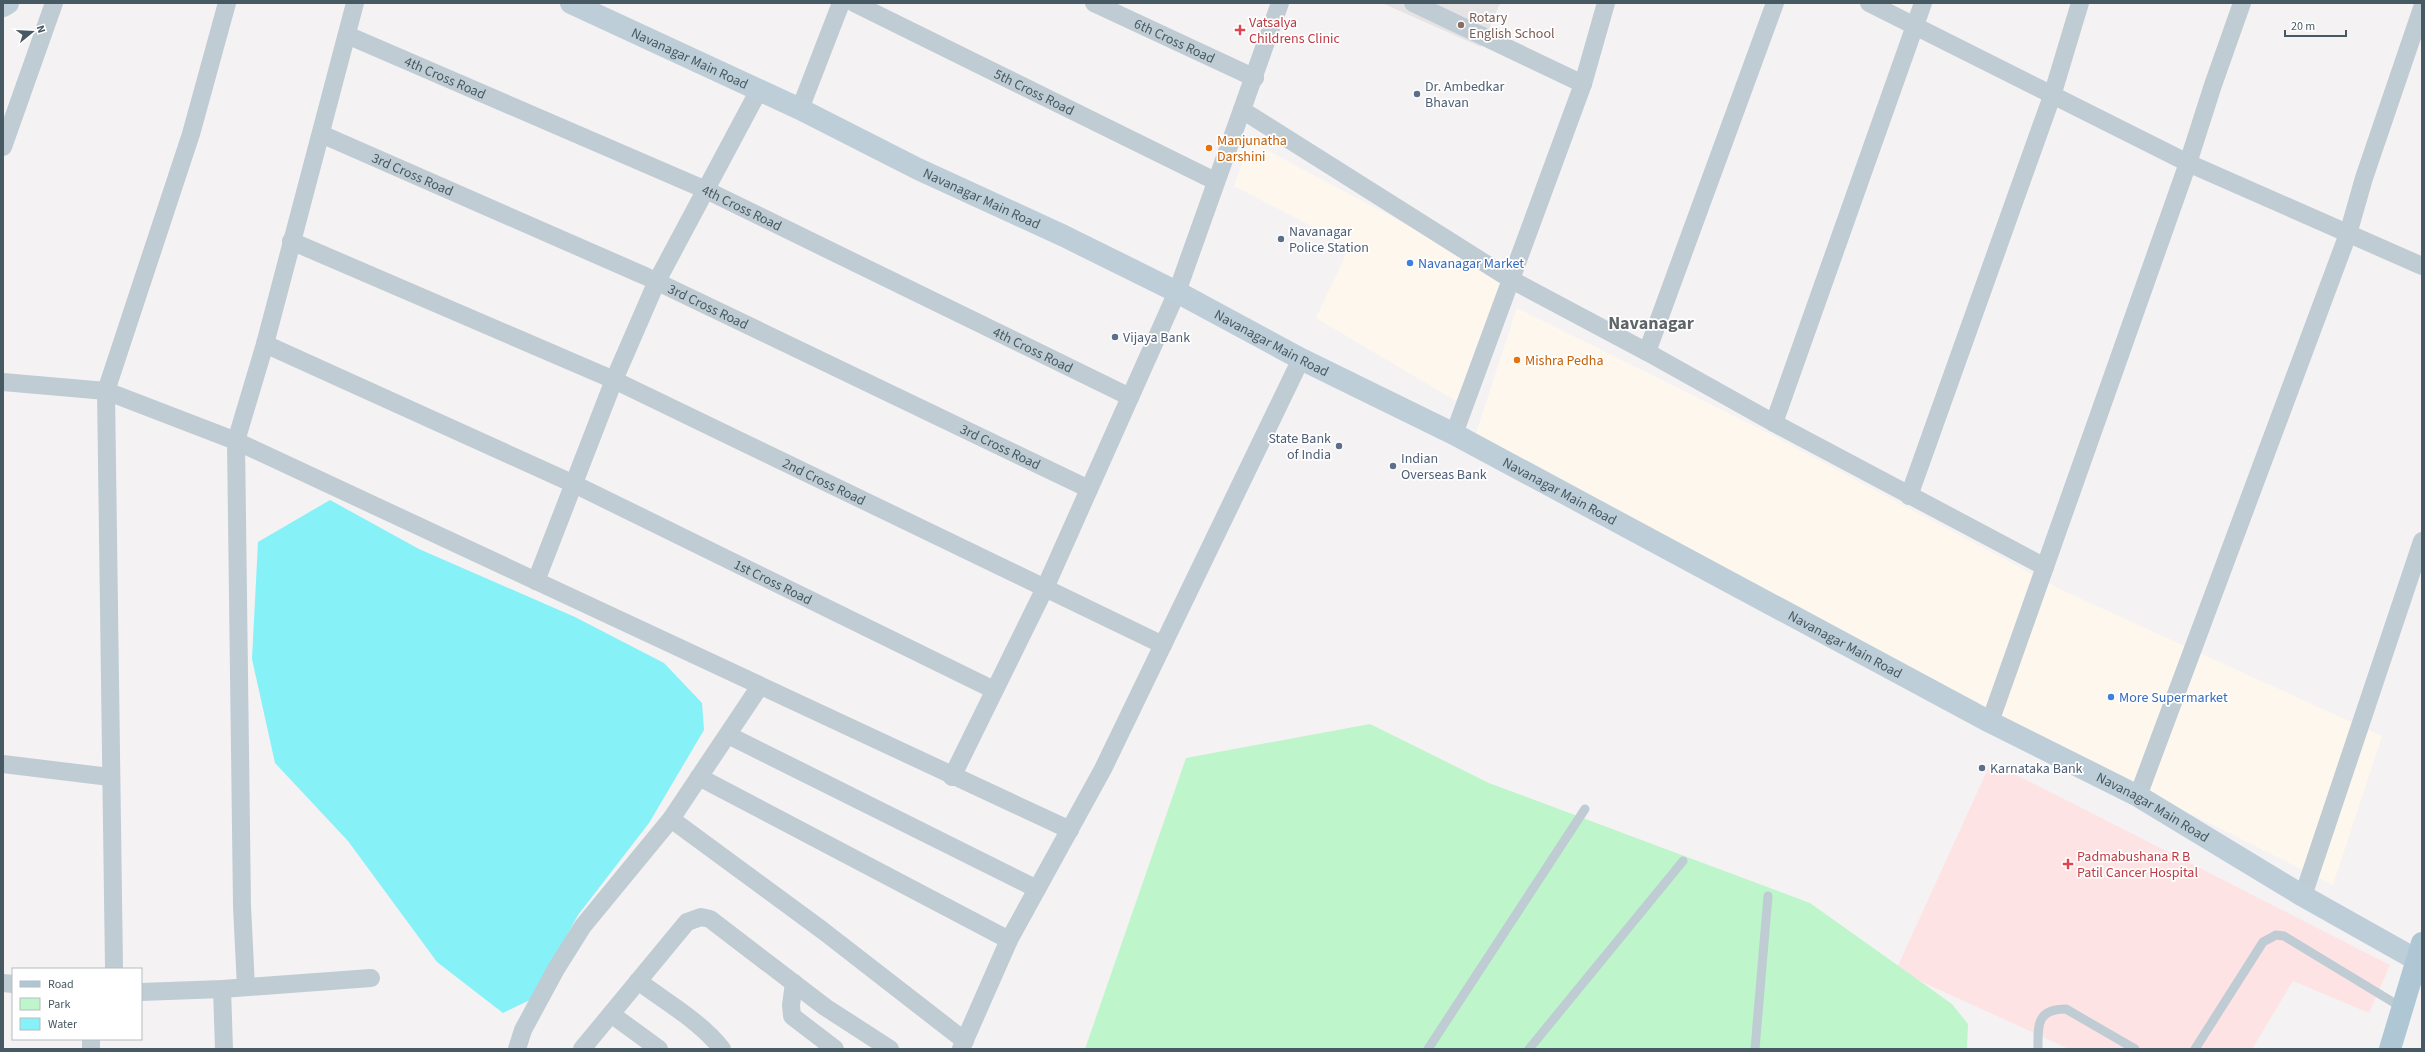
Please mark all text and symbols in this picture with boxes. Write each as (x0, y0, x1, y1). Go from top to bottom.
place label: Rotary English School (1469, 8, 1555, 44)
north arrow (12, 12, 52, 52)
scale bar (2285, 12, 2346, 38)
place label: Vatsalya Childrens Clinic (1249, 13, 1340, 49)
street label: 6th Cross Road (1131, 14, 1218, 69)
text: 20 m (2291, 18, 2315, 35)
marker: Rotary English School (1456, 20, 1466, 30)
text: N (33, 23, 49, 35)
street label: Navanagar Main Road (628, 23, 751, 95)
marker: Vatsalya Childrens Clinic (1234, 24, 1246, 36)
street label: 4th Cross Road (401, 52, 489, 105)
street label: 5th Cross Road (990, 65, 1077, 121)
place label: Dr. Ambedkar Bhavan (1425, 77, 1504, 113)
marker: Dr. Ambedkar Bhavan (1412, 89, 1422, 99)
place label: Manjunatha Darshini (1217, 131, 1287, 167)
marker: Manjunatha Darshini (1204, 143, 1214, 153)
street label: 3rd Cross Road (368, 148, 456, 202)
street label: Navanagar Main Road (920, 164, 1043, 235)
street label: 4th Cross Road (698, 180, 785, 237)
place label: Navanagar Police Station (1289, 222, 1369, 258)
marker: Navanagar Police Station (1276, 234, 1286, 244)
place label: Navanagar Market (1418, 254, 1524, 274)
marker: Navanagar Market (1405, 258, 1415, 268)
street label: 3rd Cross Road (664, 279, 752, 335)
street label: Navanagar Main Road (1210, 305, 1332, 382)
district label: Navanagar (1608, 311, 1695, 336)
street label: 4th Cross Road (989, 322, 1076, 379)
place label: Vijaya Bank (1123, 328, 1190, 348)
marker: Vijaya Bank (1110, 332, 1120, 342)
place label: Mishra Pedha (1525, 351, 1603, 371)
marker: Mishra Pedha (1512, 355, 1522, 365)
street label: 3rd Cross Road (956, 420, 1044, 475)
place label: State Bank of India (1268, 429, 1331, 465)
marker: State Bank of India (1334, 441, 1344, 451)
place label: Indian Overseas Bank (1401, 449, 1487, 485)
street label: Navanagar Main Road (1499, 453, 1620, 531)
street label: 2nd Cross Road (779, 454, 869, 511)
marker: Indian Overseas Bank (1388, 461, 1398, 471)
street label: 1st Cross Road (730, 555, 815, 610)
street label: Navanagar Main Road (1784, 606, 1905, 684)
place label: More Supermarket (2119, 688, 2228, 708)
marker: More Supermarket (2106, 692, 2116, 702)
place label: Karnataka Bank (1990, 759, 2083, 779)
marker: Karnataka Bank (1977, 763, 1987, 773)
street label: Navanagar Main Road (2093, 768, 2213, 848)
place label: Padmabushana R B Patil Cancer Hospital (2077, 847, 2198, 883)
marker: Padmabushana R B Patil Cancer Hospital (2062, 858, 2074, 870)
legend (12, 968, 142, 1040)
text: Road (48, 976, 74, 993)
text: Park (48, 996, 70, 1013)
text: Water (48, 1016, 78, 1033)

